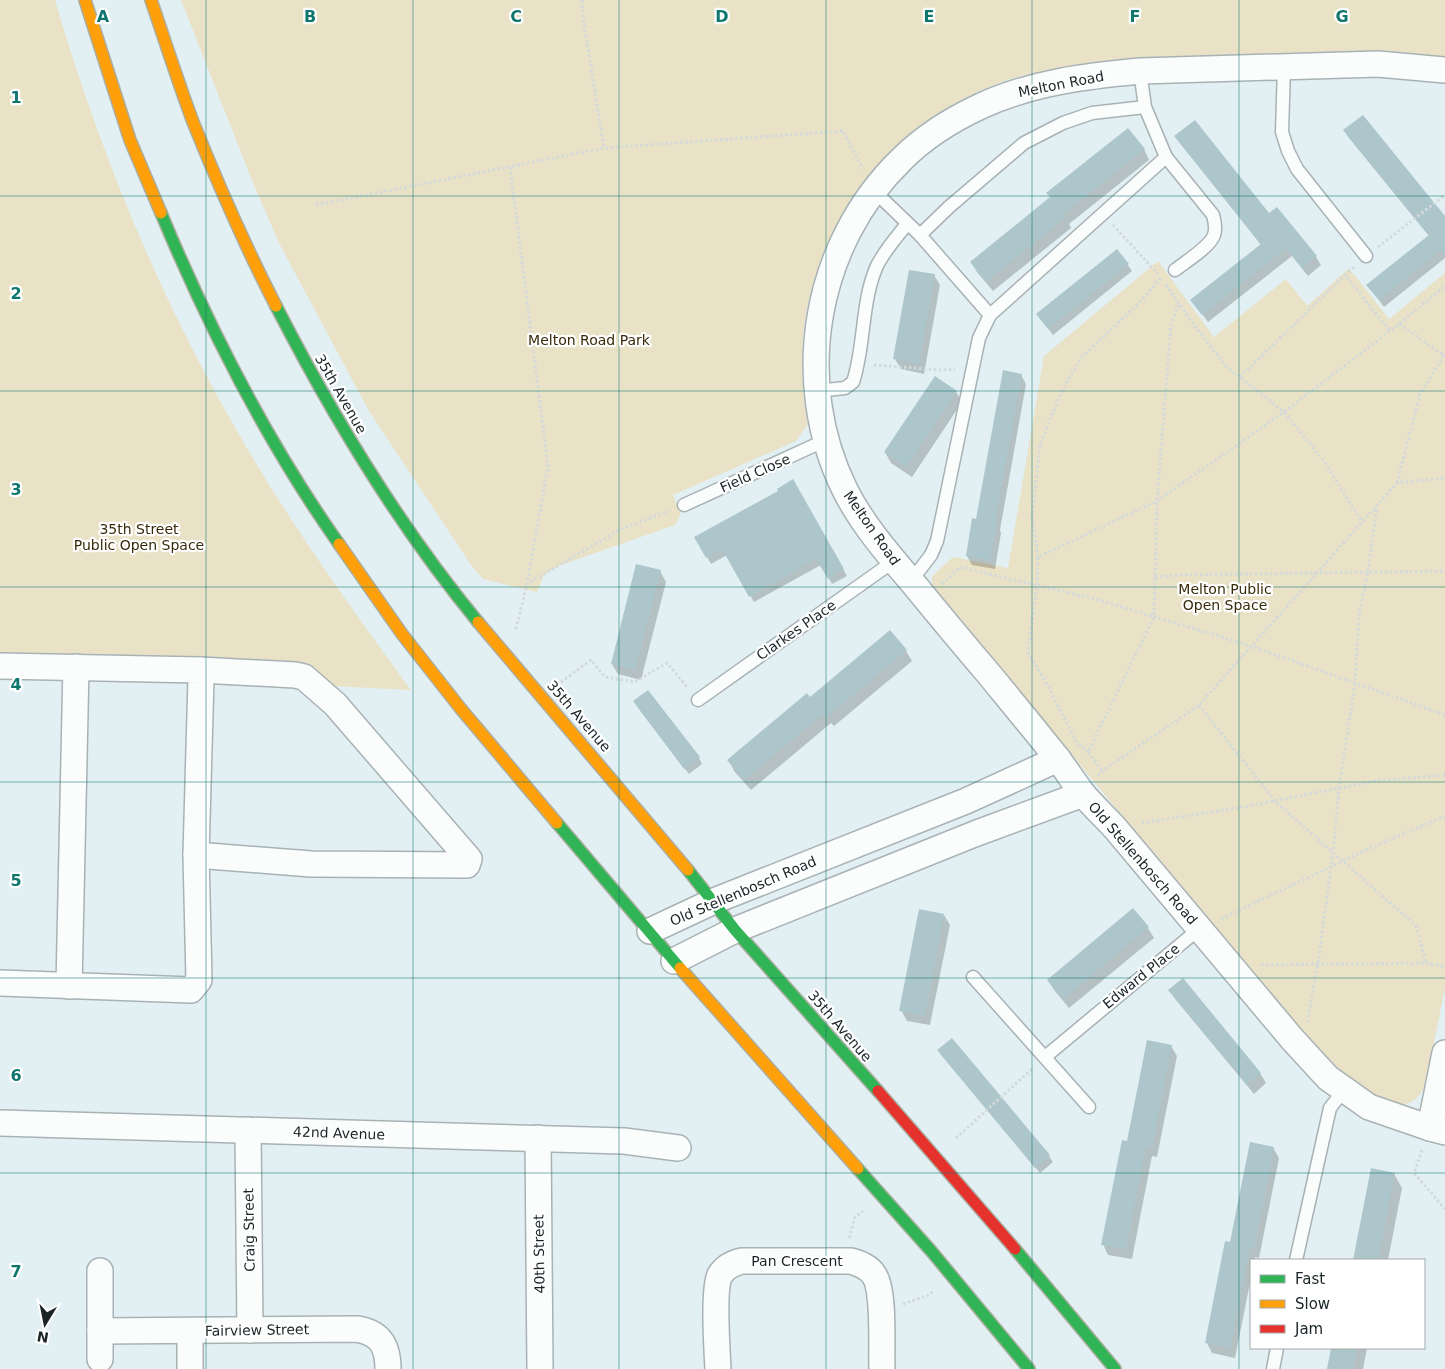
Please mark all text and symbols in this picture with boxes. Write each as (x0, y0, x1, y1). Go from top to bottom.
text: A (97, 7, 110, 26)
text: B (304, 7, 316, 26)
text: C (510, 7, 522, 26)
text: D (715, 7, 729, 26)
text: E (924, 7, 934, 26)
text: F (1130, 7, 1140, 26)
text: G (1335, 7, 1349, 26)
street label: Melton Road (1017, 68, 1105, 100)
text: 1 (10, 88, 22, 107)
text: 2 (10, 284, 22, 303)
park label: Melton Road Park (528, 332, 651, 348)
street label: 35th Avenue (312, 352, 370, 436)
street label: Field Close (718, 450, 792, 496)
text: 3 (10, 480, 22, 499)
street label: Melton Road (840, 488, 904, 568)
park label: 35th Street Public Open Space (74, 521, 204, 553)
park label: Melton Public Open Space (1178, 581, 1272, 613)
street label: Clarkes Place (753, 597, 839, 663)
text: 4 (10, 675, 22, 694)
street label: 35th Avenue (544, 677, 614, 755)
street label: Old Stellenbosch Road (1085, 798, 1201, 928)
street label: Old Stellenbosch Road (667, 853, 819, 929)
text: 5 (10, 871, 22, 890)
street label: Edward Place (1100, 940, 1182, 1012)
street label: 35th Avenue (805, 987, 875, 1065)
text: 6 (10, 1066, 22, 1085)
street label: 42nd Avenue (293, 1123, 385, 1143)
street label: Craig Street (240, 1187, 258, 1272)
street label: 40th Street (530, 1214, 548, 1294)
street label: Pan Crescent (751, 1253, 843, 1269)
legend (1250, 1259, 1425, 1349)
text: 7 (10, 1262, 22, 1281)
text: Fast (1295, 1270, 1325, 1288)
text: Slow (1295, 1295, 1330, 1313)
north arrow (20, 1299, 70, 1349)
text: Jam (1294, 1320, 1323, 1338)
street label: Fairview Street (205, 1321, 310, 1339)
text: N (36, 1328, 50, 1346)

